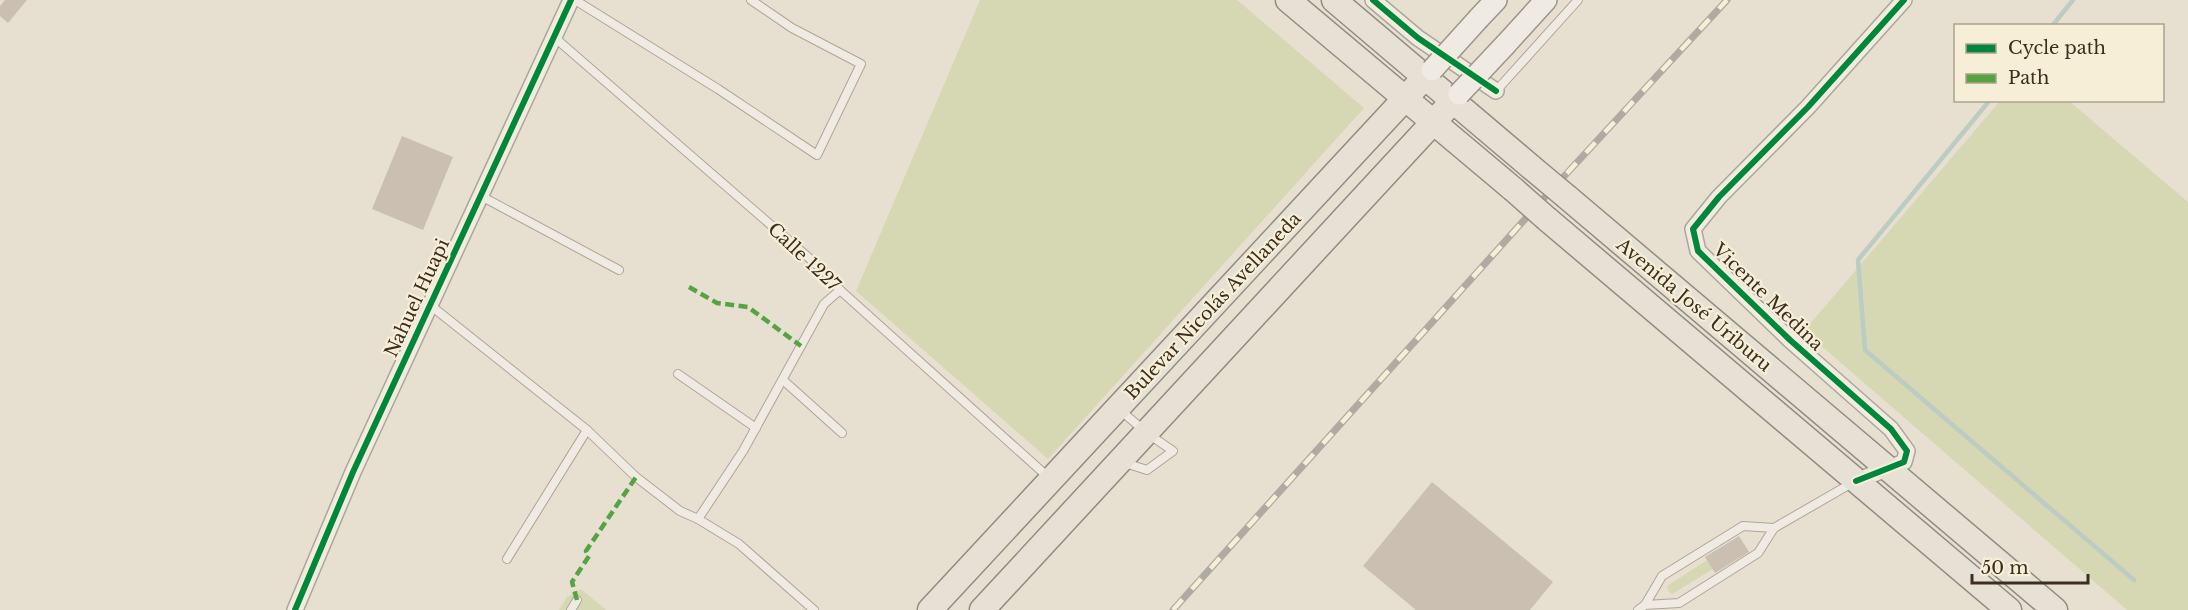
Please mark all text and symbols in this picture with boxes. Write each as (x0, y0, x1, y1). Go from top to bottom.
legend (1954, 24, 2164, 102)
text: Cycle path (2008, 37, 2106, 59)
text: Path (2008, 67, 2049, 89)
street label: Bulevar Nicolás Avellaneda (1120, 208, 1306, 404)
street label: Calle 1227 (763, 218, 845, 297)
street label: Avenida José Uriburu (1611, 233, 1776, 376)
street label: Nahuel Huapi (380, 235, 454, 361)
street label: Vicente Medina (1708, 238, 1828, 355)
scale bar (1972, 547, 2088, 585)
text: 50 m (1981, 557, 2029, 579)

